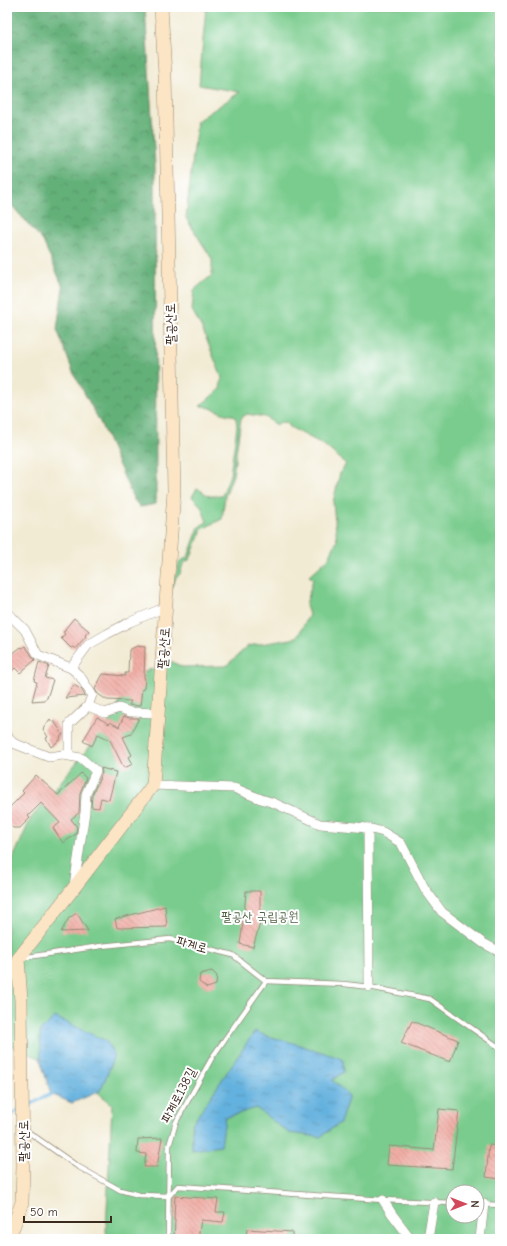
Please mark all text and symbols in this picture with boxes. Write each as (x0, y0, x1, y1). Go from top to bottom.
street label: 팔공산로 (163, 303, 178, 345)
street label: 팔공산로 (155, 627, 172, 669)
park label: 팔공산 국립공원 (221, 909, 299, 924)
street label: 파계로 (175, 933, 209, 956)
street label: 파계로138길 (158, 1065, 199, 1125)
street label: 팔공산로 (16, 1120, 31, 1162)
north arrow (445, 1184, 485, 1224)
scale bar (24, 1198, 111, 1224)
text: N (468, 1200, 481, 1208)
text: 50 m (30, 1205, 58, 1219)

